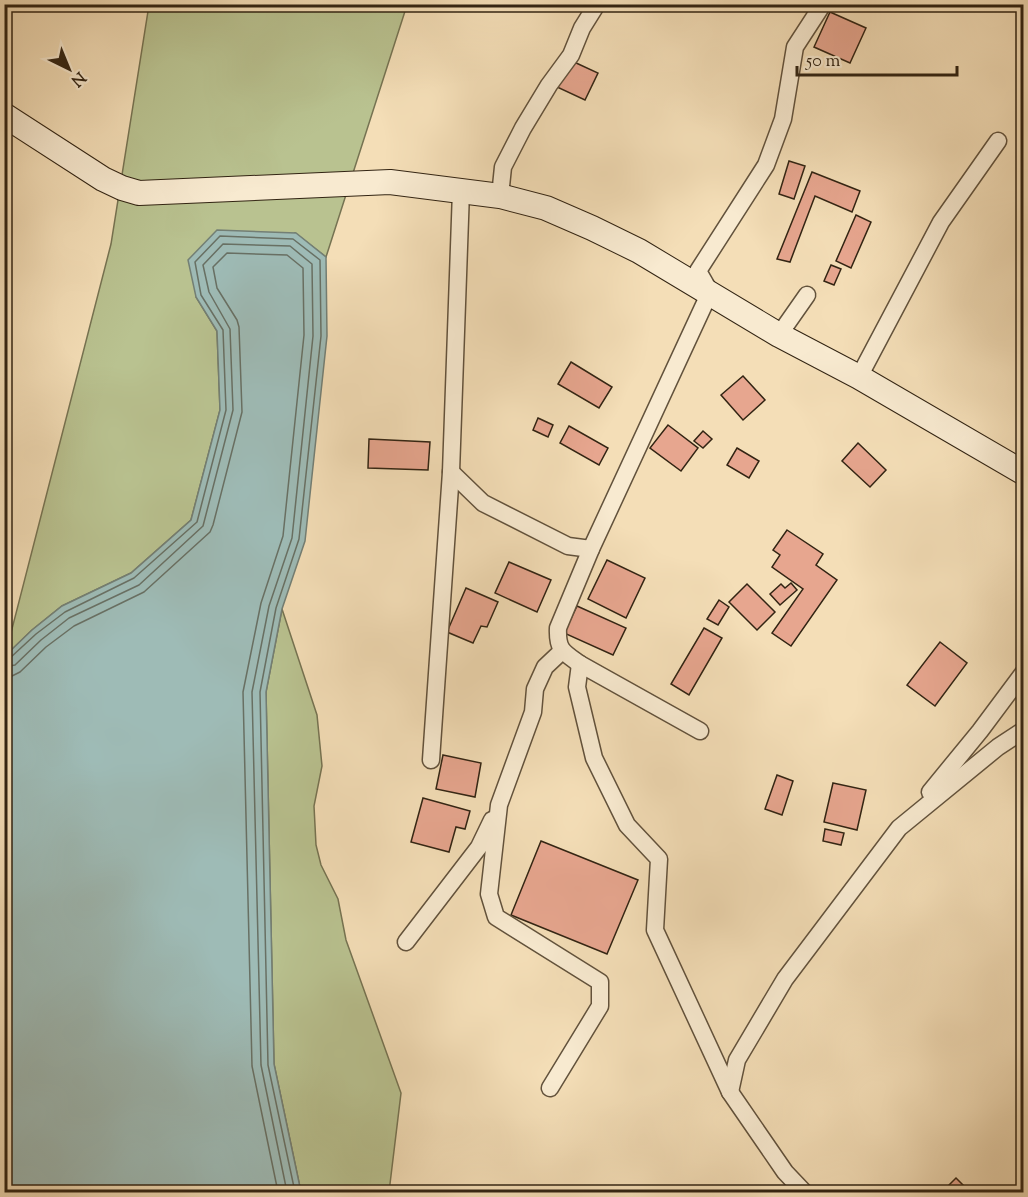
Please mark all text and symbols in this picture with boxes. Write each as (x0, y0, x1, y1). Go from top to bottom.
north arrow (39, 39, 99, 99)
scale bar (797, 39, 958, 77)
text: 50 m (805, 49, 841, 75)
text: N (65, 65, 90, 91)

